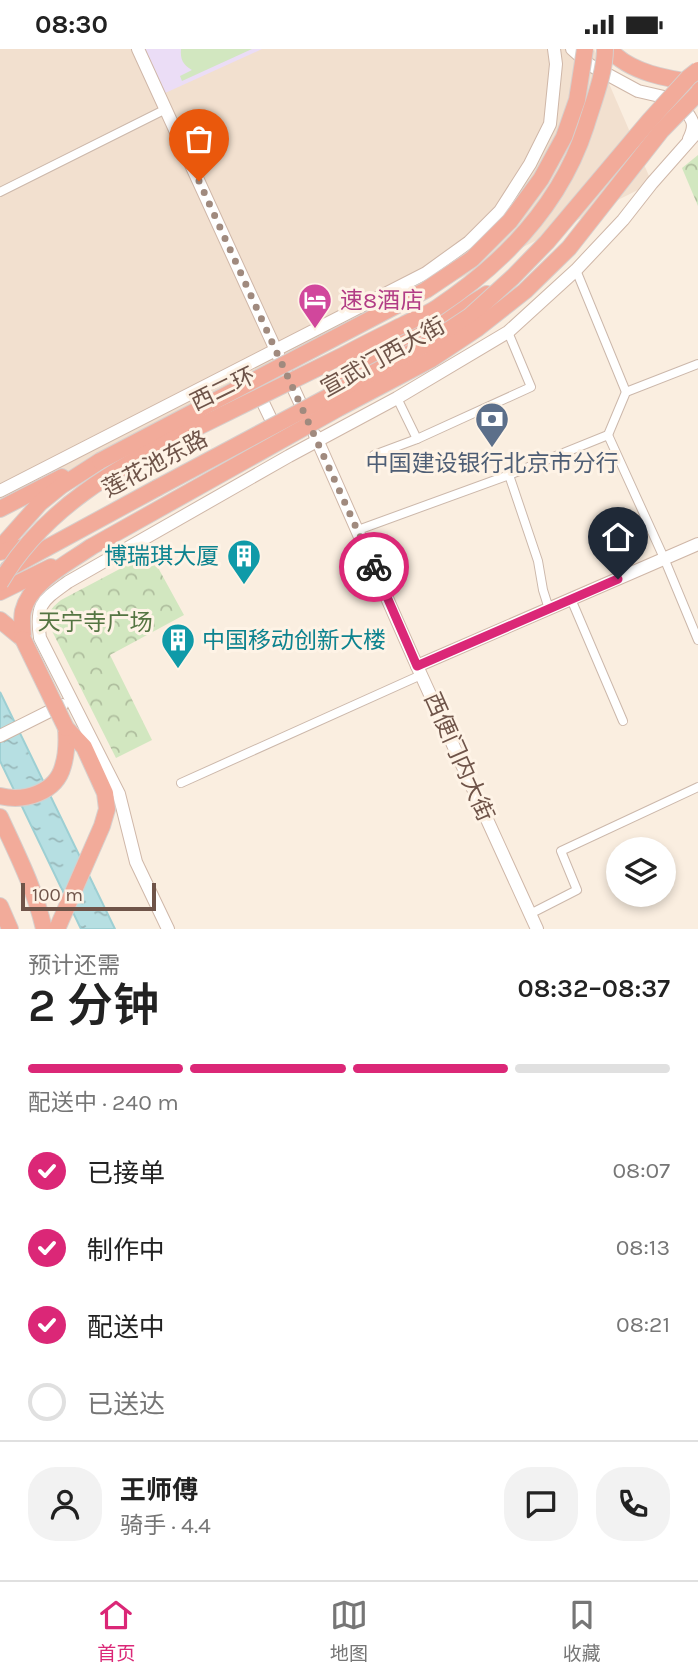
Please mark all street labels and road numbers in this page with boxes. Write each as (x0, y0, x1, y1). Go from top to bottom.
street label: 宣武门西大街 (316, 312, 450, 402)
street label: 西二环 (186, 362, 260, 416)
street label: 莲花池东路 (98, 425, 212, 503)
street label: 西便门内大街 (419, 688, 499, 826)

